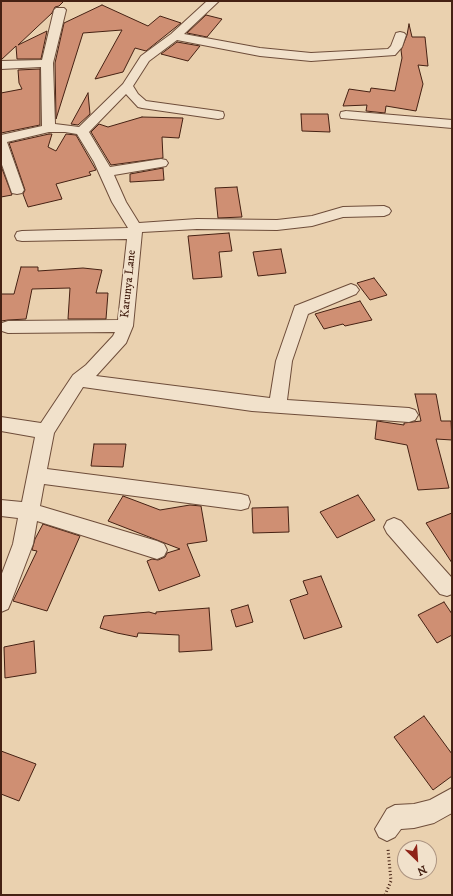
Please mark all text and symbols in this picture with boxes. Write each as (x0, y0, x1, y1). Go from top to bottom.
street label: Karunya Lane (118, 249, 140, 319)
north arrow (397, 840, 437, 880)
text: N (415, 862, 429, 878)

